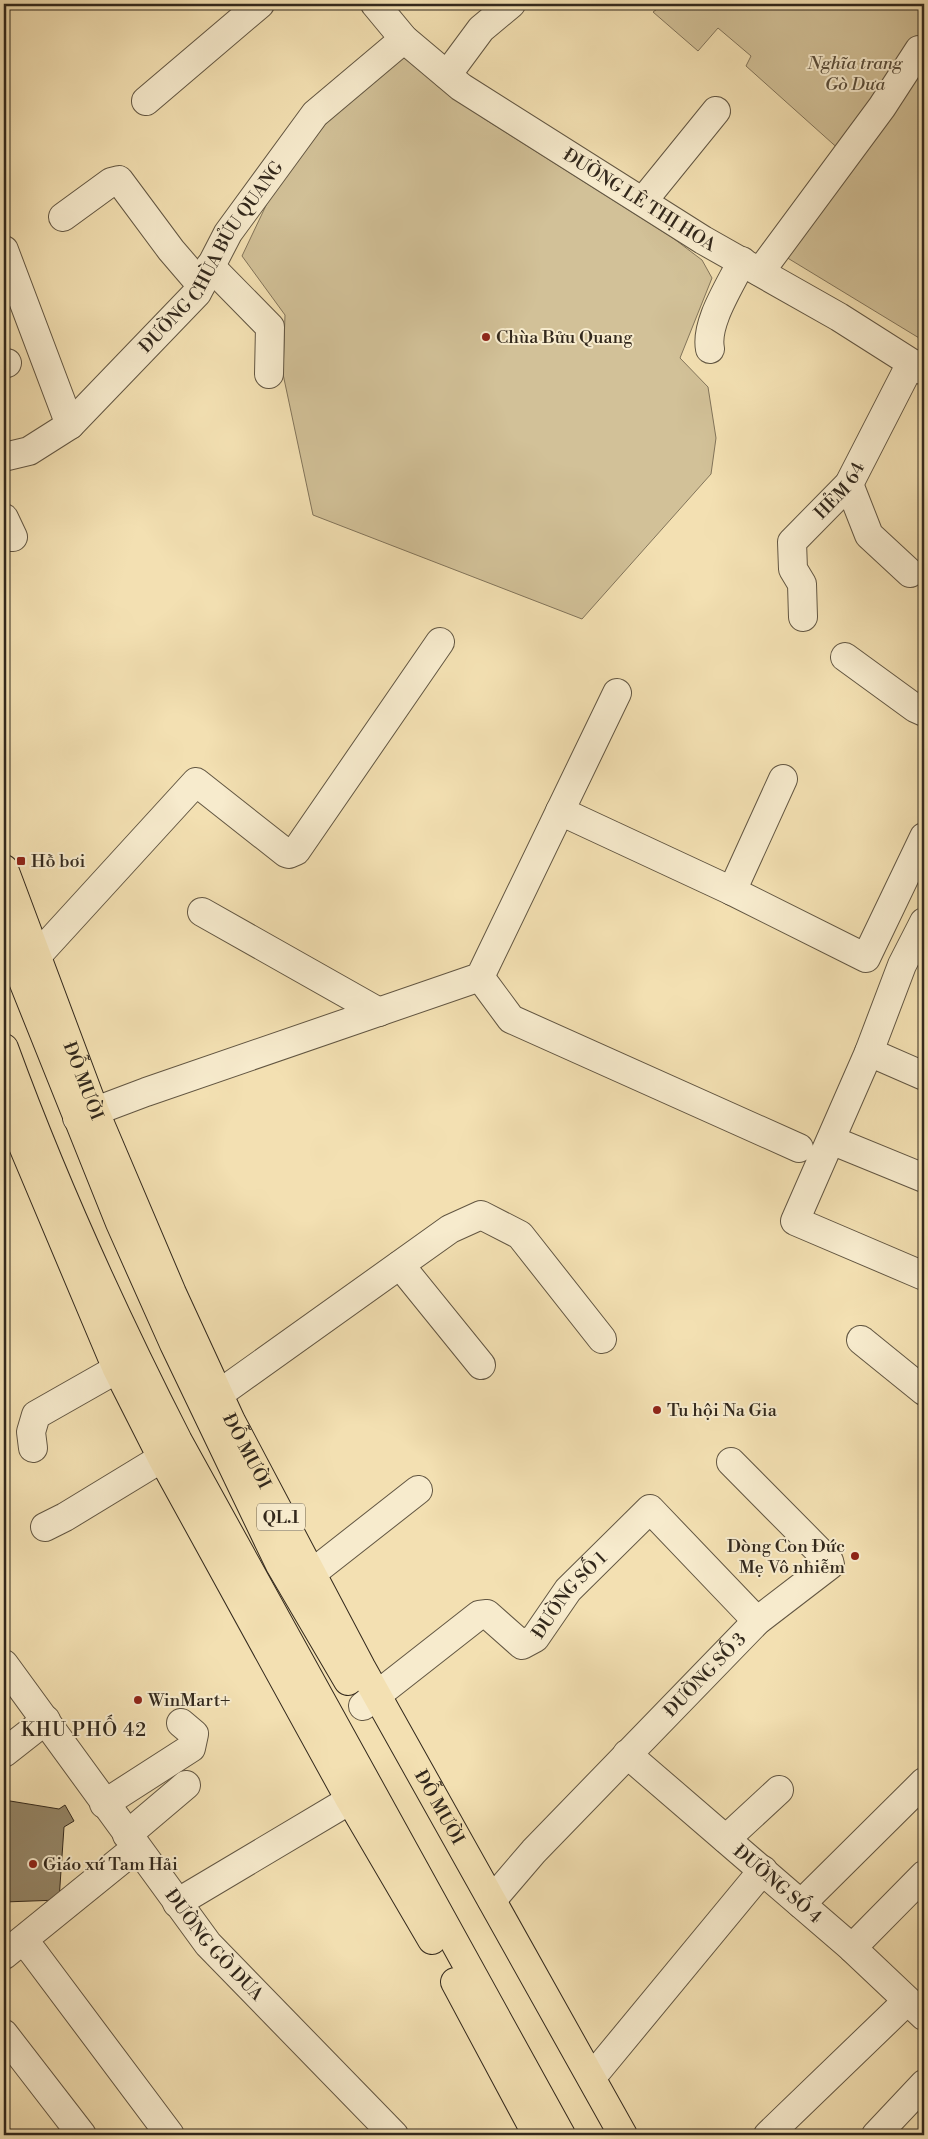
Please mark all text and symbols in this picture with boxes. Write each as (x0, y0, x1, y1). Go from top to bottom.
park label: Nghĩa trang Gò Dưa (807, 52, 903, 96)
street label: ĐƯỜNG LÊ THỊ HOA (558, 143, 720, 257)
street label: ĐƯỜNG CHÙA BỬU QUANG (134, 156, 289, 358)
place label: Chùa Bửu Quang (496, 326, 633, 349)
marker: Chùa Bửu Quang (480, 331, 492, 343)
street label: HẺM 64 (810, 458, 870, 525)
place label: Hồ bơi (31, 850, 86, 873)
marker: Hồ bơi (15, 855, 27, 867)
street label: ĐỖ MƯỜI (58, 1038, 108, 1124)
place label: Tu hội Na Gia (667, 1399, 778, 1422)
marker: Tu hội Na Gia (651, 1404, 663, 1416)
street label: ĐỖ MƯỜI (217, 1410, 276, 1493)
road number: QL.1 (257, 1504, 305, 1530)
place label: Dòng Con Đức Mẹ Vô nhiễm (727, 1535, 845, 1579)
street label: ĐƯỜNG SỐ 1 (527, 1547, 612, 1643)
marker: Dòng Con Đức Mẹ Vô nhiễm (849, 1550, 861, 1562)
street label: ĐƯỜNG SỐ 3 (659, 1628, 751, 1722)
place label: WinMart+ (147, 1689, 230, 1712)
marker: WinMart+ (132, 1694, 144, 1706)
district label: KHU PHỐ 42 (21, 1714, 147, 1742)
street label: ĐỖ MƯỜI (409, 1766, 469, 1849)
street label: ĐƯỜNG SỐ 4 (728, 1840, 827, 1929)
place label: Giáo xứ Tam Hải (43, 1853, 178, 1876)
marker: Giáo xứ Tam Hải (27, 1858, 39, 1870)
street label: ĐƯỜNG GÒ DƯA (160, 1885, 268, 2006)

